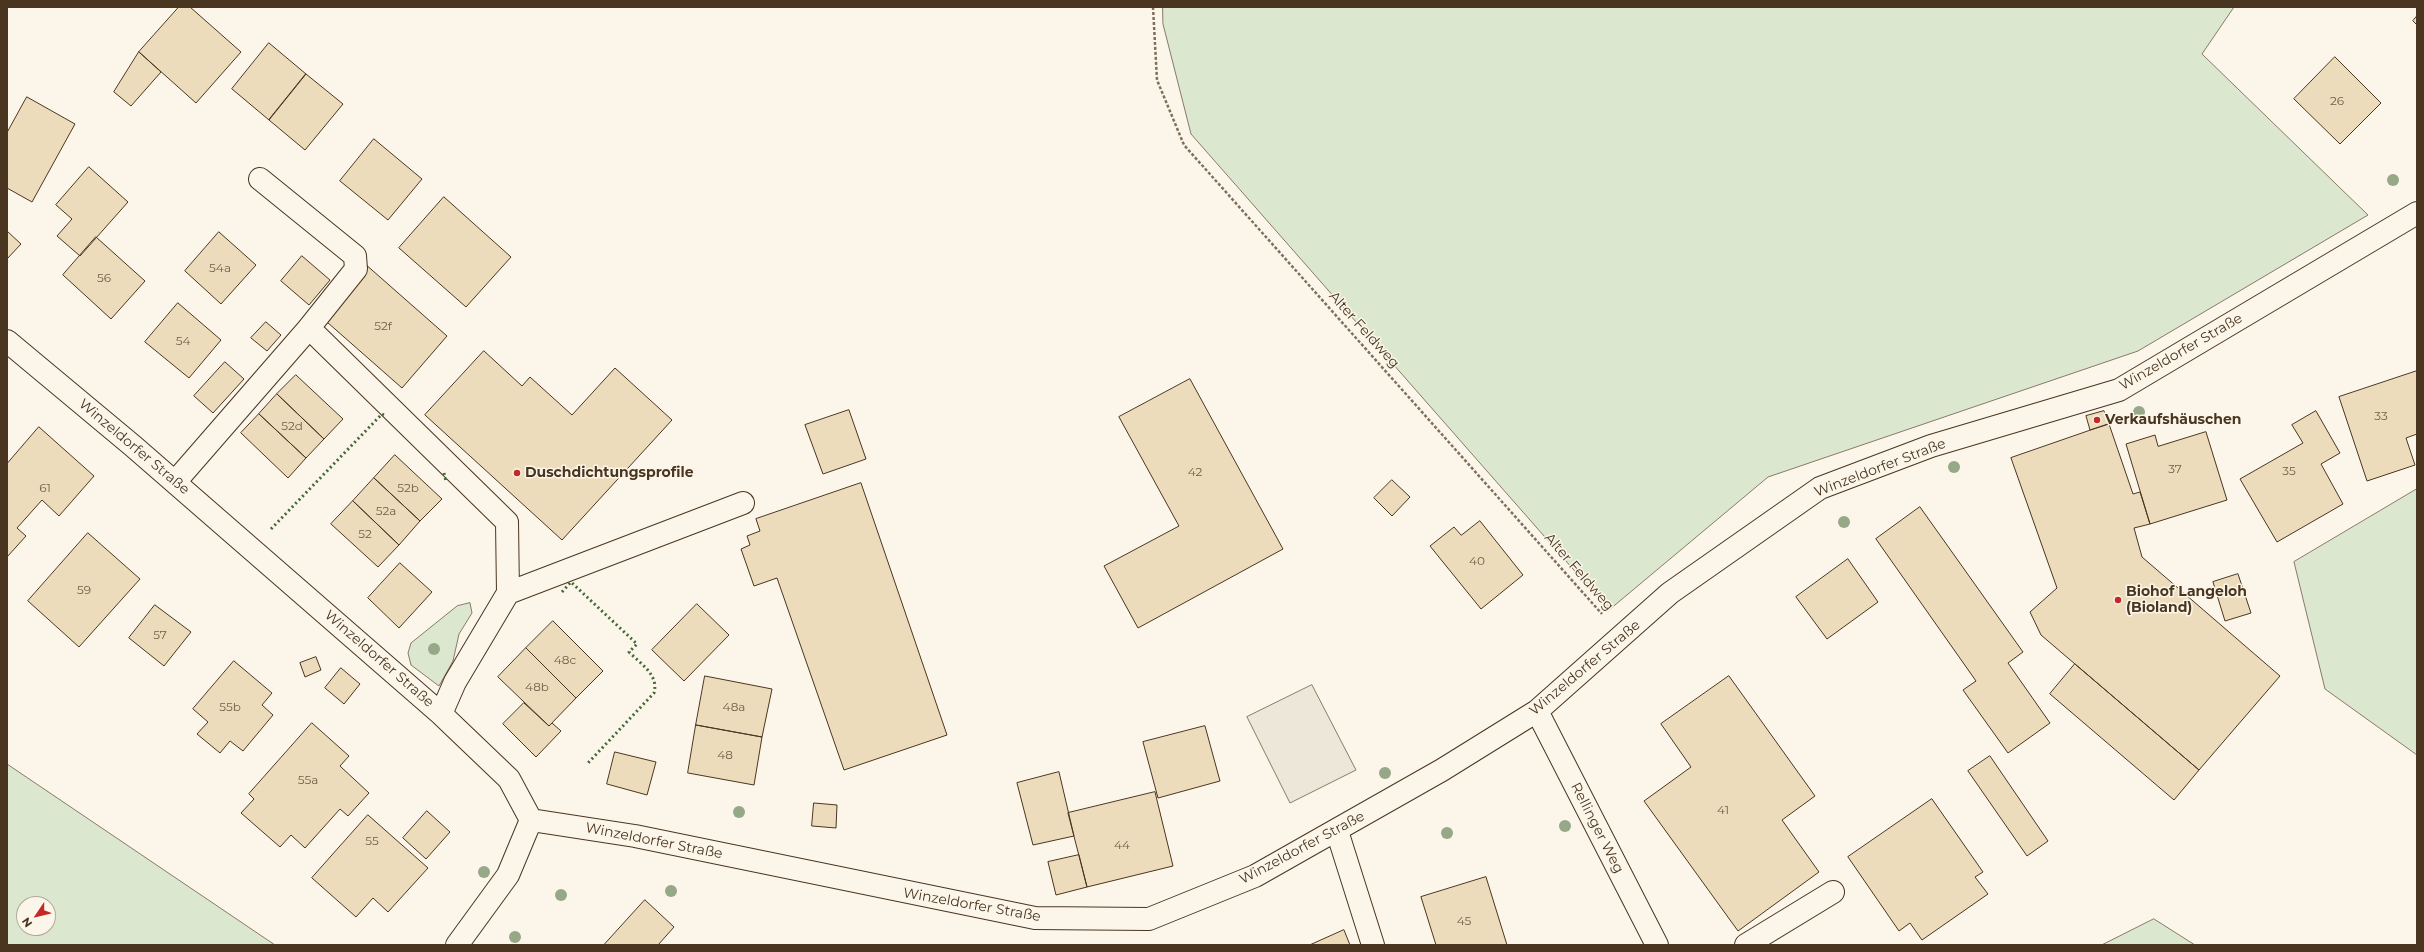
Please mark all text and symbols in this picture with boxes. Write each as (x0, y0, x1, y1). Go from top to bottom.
house number: 26 (2330, 94, 2344, 108)
house number: 54a (209, 261, 231, 275)
house number: 56 (97, 271, 111, 285)
street label: Alter Feldweg (1325, 288, 1403, 372)
street label: Winzeldorfer Straße (2116, 310, 2246, 394)
house number: 52f (374, 319, 392, 333)
house number: 54 (176, 334, 190, 348)
street label: Winzeldorfer Straße (75, 396, 193, 498)
house number: 33 (2374, 409, 2388, 423)
place label: Verkaufshäuschen (2105, 412, 2241, 428)
marker: Verkaufshäuschen (2092, 415, 2102, 425)
house number: 52d (281, 419, 303, 433)
street label: Winzeldorfer Straße (1812, 435, 1948, 501)
house number: 37 (2168, 462, 2182, 476)
house number: 35 (2282, 464, 2296, 478)
place label: Duschdichtungsprofile (525, 465, 694, 481)
house number: 42 (1188, 465, 1202, 479)
marker: Duschdichtungsprofile (512, 468, 522, 478)
house number: 61 (39, 481, 51, 495)
house number: 52b (397, 481, 419, 495)
house number: 52a (376, 504, 396, 518)
house number: 52 (358, 527, 372, 541)
street label: Alter Feldweg (1541, 530, 1617, 614)
house number: 40 (1469, 554, 1485, 568)
house number: 59 (77, 583, 91, 597)
place label: Biohof Langeloh (Bioland) (2126, 584, 2247, 616)
marker: Biohof Langeloh (Bioland) (2113, 595, 2123, 605)
street label: Winzeldorfer Straße (321, 607, 437, 711)
street label: Winzeldorfer Straße (1526, 617, 1644, 719)
house number: 57 (153, 628, 167, 642)
house number: 48c (554, 653, 576, 667)
house number: 48b (525, 680, 549, 694)
house number: 55b (219, 700, 241, 714)
house number: 48a (723, 700, 745, 714)
house number: 48 (717, 748, 733, 762)
house number: 55a (298, 773, 318, 787)
street label: Rellinger Weg (1567, 780, 1627, 876)
house number: 41 (1717, 803, 1729, 817)
street label: Winzeldorfer Straße (1236, 808, 1368, 888)
street label: Winzeldorfer Straße (584, 819, 724, 863)
house number: 55 (365, 834, 379, 848)
house number: 44 (1114, 838, 1130, 852)
street label: Winzeldorfer Straße (902, 885, 1042, 925)
north arrow (16, 896, 56, 936)
house number: 45 (1457, 914, 1471, 928)
text: N (19, 915, 35, 930)

